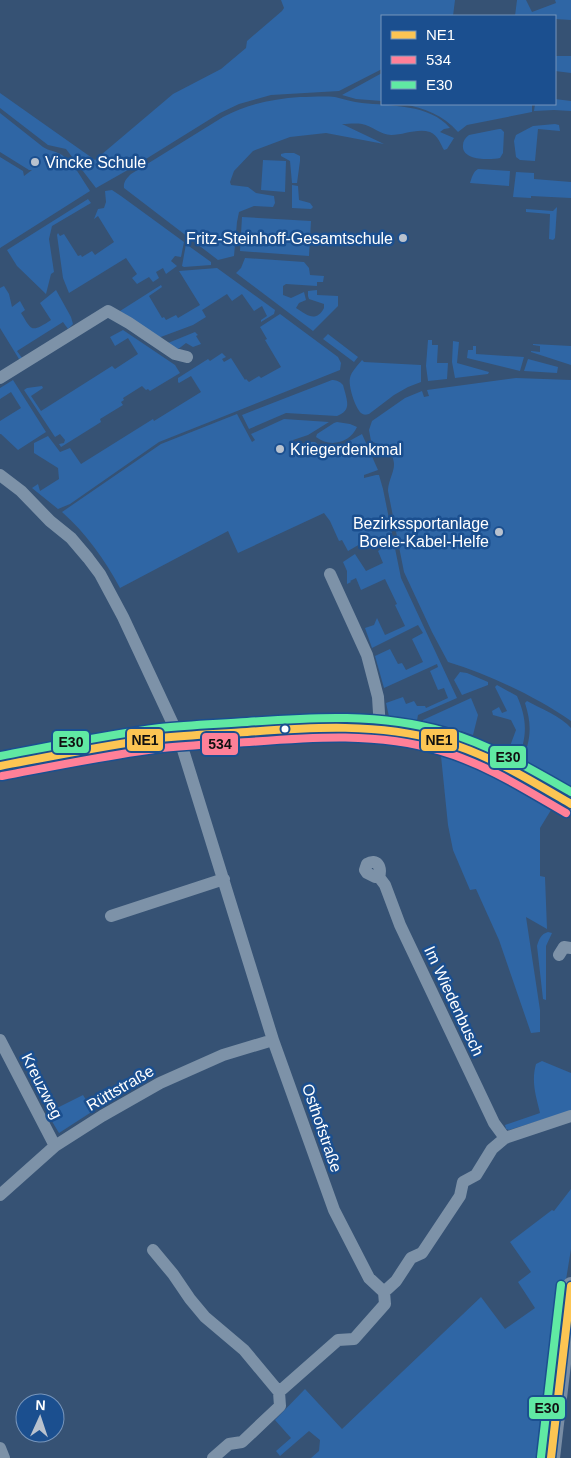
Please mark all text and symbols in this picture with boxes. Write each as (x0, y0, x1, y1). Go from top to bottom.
legend (381, 15, 556, 105)
text: NE1 (426, 26, 455, 43)
text: 534 (426, 51, 451, 68)
text: E30 (426, 76, 453, 93)
place label: Vincke Schule (45, 154, 146, 171)
marker: Vincke Schule (29, 156, 41, 168)
place label: Fritz-Steinhoff-Gesamtschule (186, 230, 393, 247)
marker: Fritz-Steinhoff-Gesamtschule (397, 232, 409, 244)
place label: Kriegerdenkmal (290, 441, 402, 458)
marker: Kriegerdenkmal (274, 443, 286, 455)
place label: Bezirkssportanlage Boele-Kabel-Helfe (353, 515, 489, 550)
marker: Bezirkssportanlage Boele-Kabel-Helfe (493, 526, 505, 538)
unlabelled marker (280, 724, 290, 734)
line badge: NE1 (126, 728, 164, 752)
line badge: NE1 (420, 728, 458, 752)
line badge: E30 (52, 730, 90, 754)
text: NE1 (131, 732, 159, 748)
line badge: 534 (201, 732, 239, 756)
text: NE1 (425, 732, 453, 748)
text: E30 (59, 734, 84, 750)
text: 534 (208, 736, 232, 752)
line badge: E30 (489, 745, 527, 769)
text: E30 (496, 749, 521, 765)
street label: Im Wiedenbusch (421, 943, 487, 1059)
street label: Kreuzweg (18, 1050, 66, 1122)
street label: Rüttstraße (83, 1062, 157, 1114)
street label: Osthofstraße (299, 1082, 345, 1175)
north arrow (15, 1393, 65, 1443)
line badge: E30 (528, 1396, 566, 1420)
text: N (35, 1397, 46, 1413)
text: E30 (535, 1400, 560, 1416)

